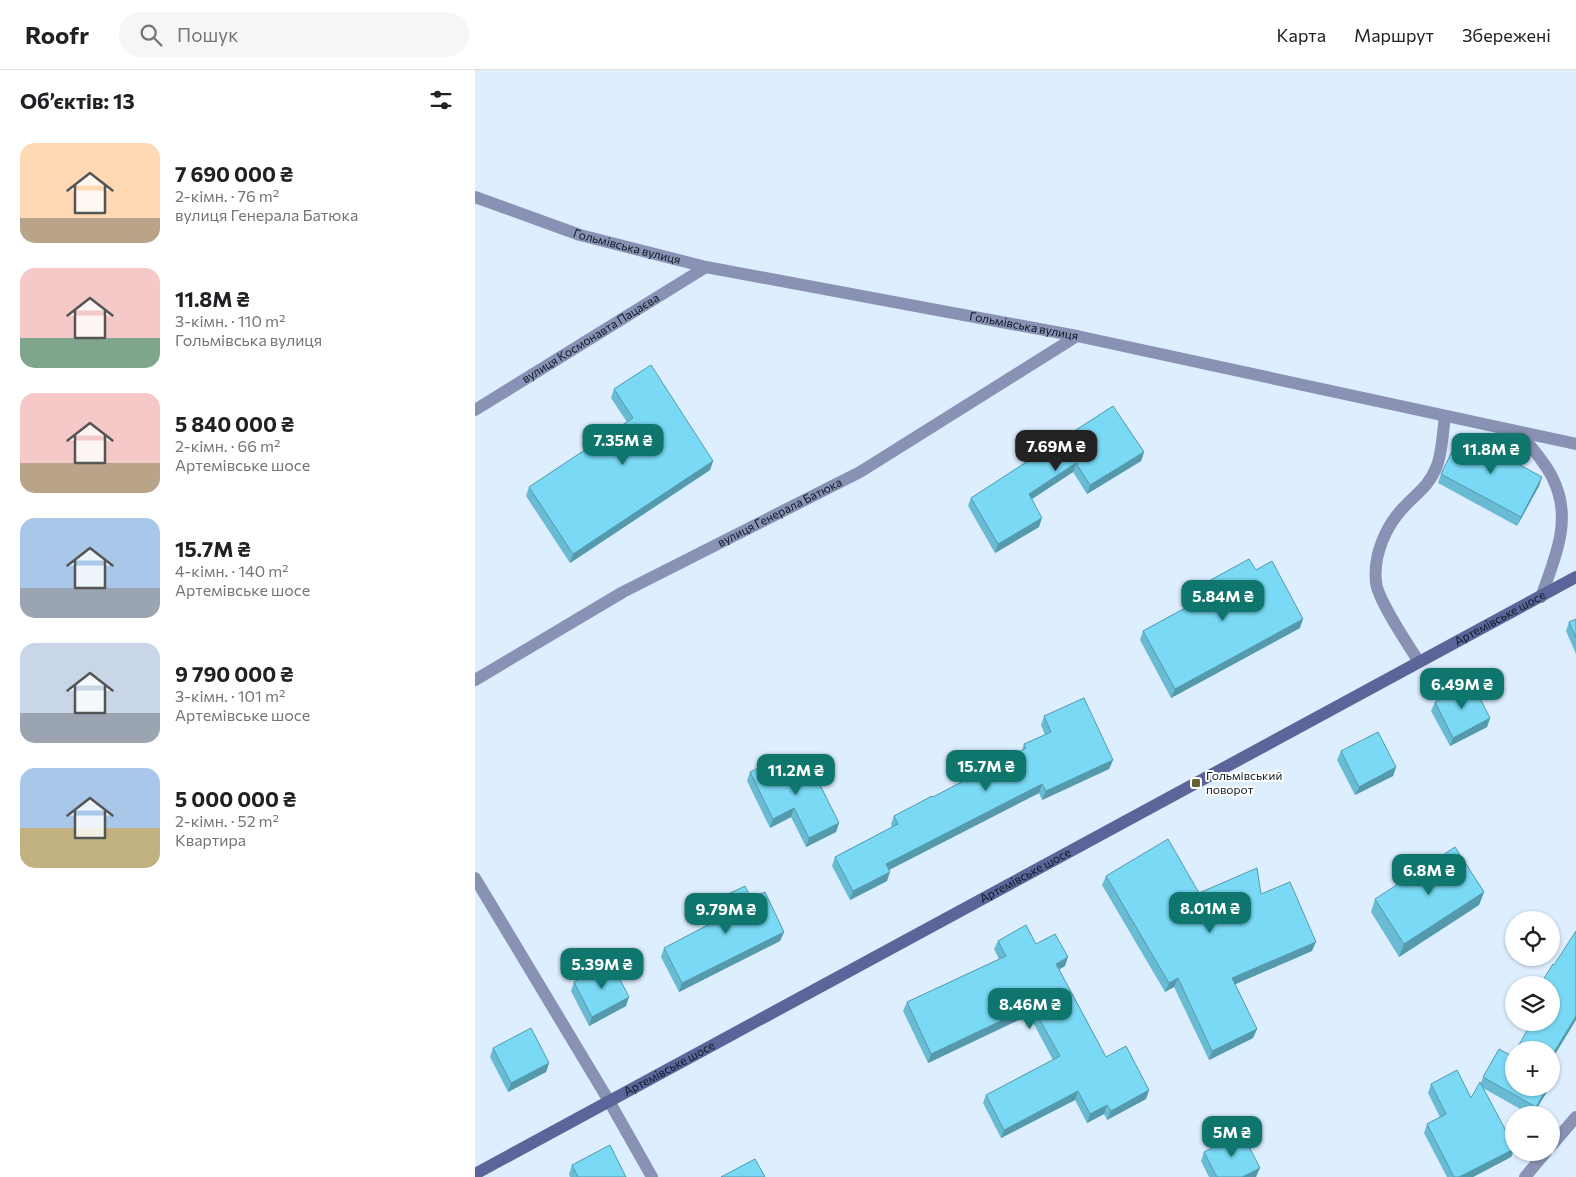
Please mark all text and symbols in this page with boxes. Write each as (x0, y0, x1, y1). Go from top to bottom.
search box (119, 12, 469, 57)
text: Roofr (25, 20, 89, 49)
icon: search (137, 21, 165, 49)
text: Пошук (177, 23, 238, 46)
text: Карта (1276, 24, 1326, 46)
text: Маршрут (1354, 24, 1434, 46)
text: Збережені (1462, 24, 1551, 46)
icon: filters (427, 86, 455, 114)
text: Об’єктів: 13 (20, 88, 135, 113)
text: 7 690 000 ₴ (175, 161, 293, 186)
icon: home (60, 163, 120, 223)
text: 2-кімн. · 76 m² (175, 186, 279, 205)
text: вулиця Генерала Батюка (175, 205, 358, 224)
street label: Гольмівська вулиця (571, 225, 682, 266)
text: 11.8M ₴ (175, 286, 250, 311)
icon: home (60, 288, 120, 348)
street label: вулиця Космонавта Пацаєва (519, 290, 661, 385)
street label: Гольмівська вулиця (968, 308, 1080, 342)
text: 3-кімн. · 110 m² (175, 311, 285, 330)
text: Гольмівська вулиця (175, 330, 322, 349)
text: 5 840 000 ₴ (175, 411, 294, 436)
icon: home (60, 413, 120, 473)
pin: 7.35M ₴ (577, 424, 669, 466)
text: 7.35M ₴ (594, 430, 652, 449)
pin: 7.69M ₴ (1010, 430, 1102, 472)
pin: 11.8M ₴ (1445, 432, 1537, 475)
text: 2-кімн. · 66 m² (175, 436, 280, 455)
text: 7.69M ₴ (1026, 436, 1086, 455)
text: 11.8M ₴ (1463, 439, 1519, 458)
text: Артемівське шосе (175, 455, 310, 474)
street label: вулиця Генерала Батюка (715, 474, 844, 549)
text: 15.7M ₴ (175, 536, 251, 561)
icon: home (60, 538, 120, 598)
text: 4-кімн. · 140 m² (175, 561, 289, 580)
text: Артемівське шосе (175, 580, 310, 599)
pin: 5.84M ₴ (1177, 580, 1269, 622)
text: 5.84M ₴ (1192, 586, 1254, 605)
street label: Артемівське шосе (1452, 587, 1547, 648)
text: 9 790 000 ₴ (175, 661, 293, 686)
icon: home (60, 663, 120, 723)
pin: 6.49M ₴ (1416, 668, 1508, 710)
text: 6.49M ₴ (1431, 674, 1493, 693)
text: 3-кімн. · 101 m² (175, 686, 285, 705)
text: Артемівське шосе (175, 705, 310, 724)
pin: 15.7M ₴ (940, 750, 1032, 792)
pin: 11.2M ₴ (750, 754, 842, 796)
text: 15.7M ₴ (957, 756, 1015, 775)
text: 11.2M ₴ (768, 760, 824, 779)
place label: Гольмівський поворот (1206, 768, 1282, 796)
marker: Гольмівський поворот (1190, 777, 1202, 789)
text: 5 000 000 ₴ (175, 786, 296, 811)
icon: home (60, 788, 120, 848)
text: 2-кімн. · 52 m² (175, 811, 279, 830)
text: Квартира (175, 830, 246, 849)
street label: Артемівське шосе (977, 844, 1073, 905)
pin: 6.8M ₴ (1388, 854, 1470, 896)
text: 6.8M ₴ (1403, 860, 1455, 879)
pin: 9.79M ₴ (680, 892, 772, 935)
pin: 8.01M ₴ (1164, 892, 1256, 934)
text: 8.01M ₴ (1180, 898, 1240, 917)
text: 9.79M ₴ (696, 899, 756, 918)
map controls (1505, 911, 1560, 1161)
button: locate (1505, 911, 1560, 966)
pin: 5.39M ₴ (556, 948, 648, 990)
text: 5.39M ₴ (571, 954, 633, 973)
button: layers (1505, 976, 1560, 1031)
pin: 8.46M ₴ (984, 988, 1076, 1030)
text: 8.46M ₴ (999, 994, 1061, 1013)
street label: Артемівське шосе (621, 1037, 717, 1098)
button: + (1505, 1041, 1560, 1096)
button: − (1505, 1106, 1560, 1161)
pin: 5M ₴ (1202, 1116, 1262, 1158)
text: 5M ₴ (1213, 1122, 1251, 1141)

